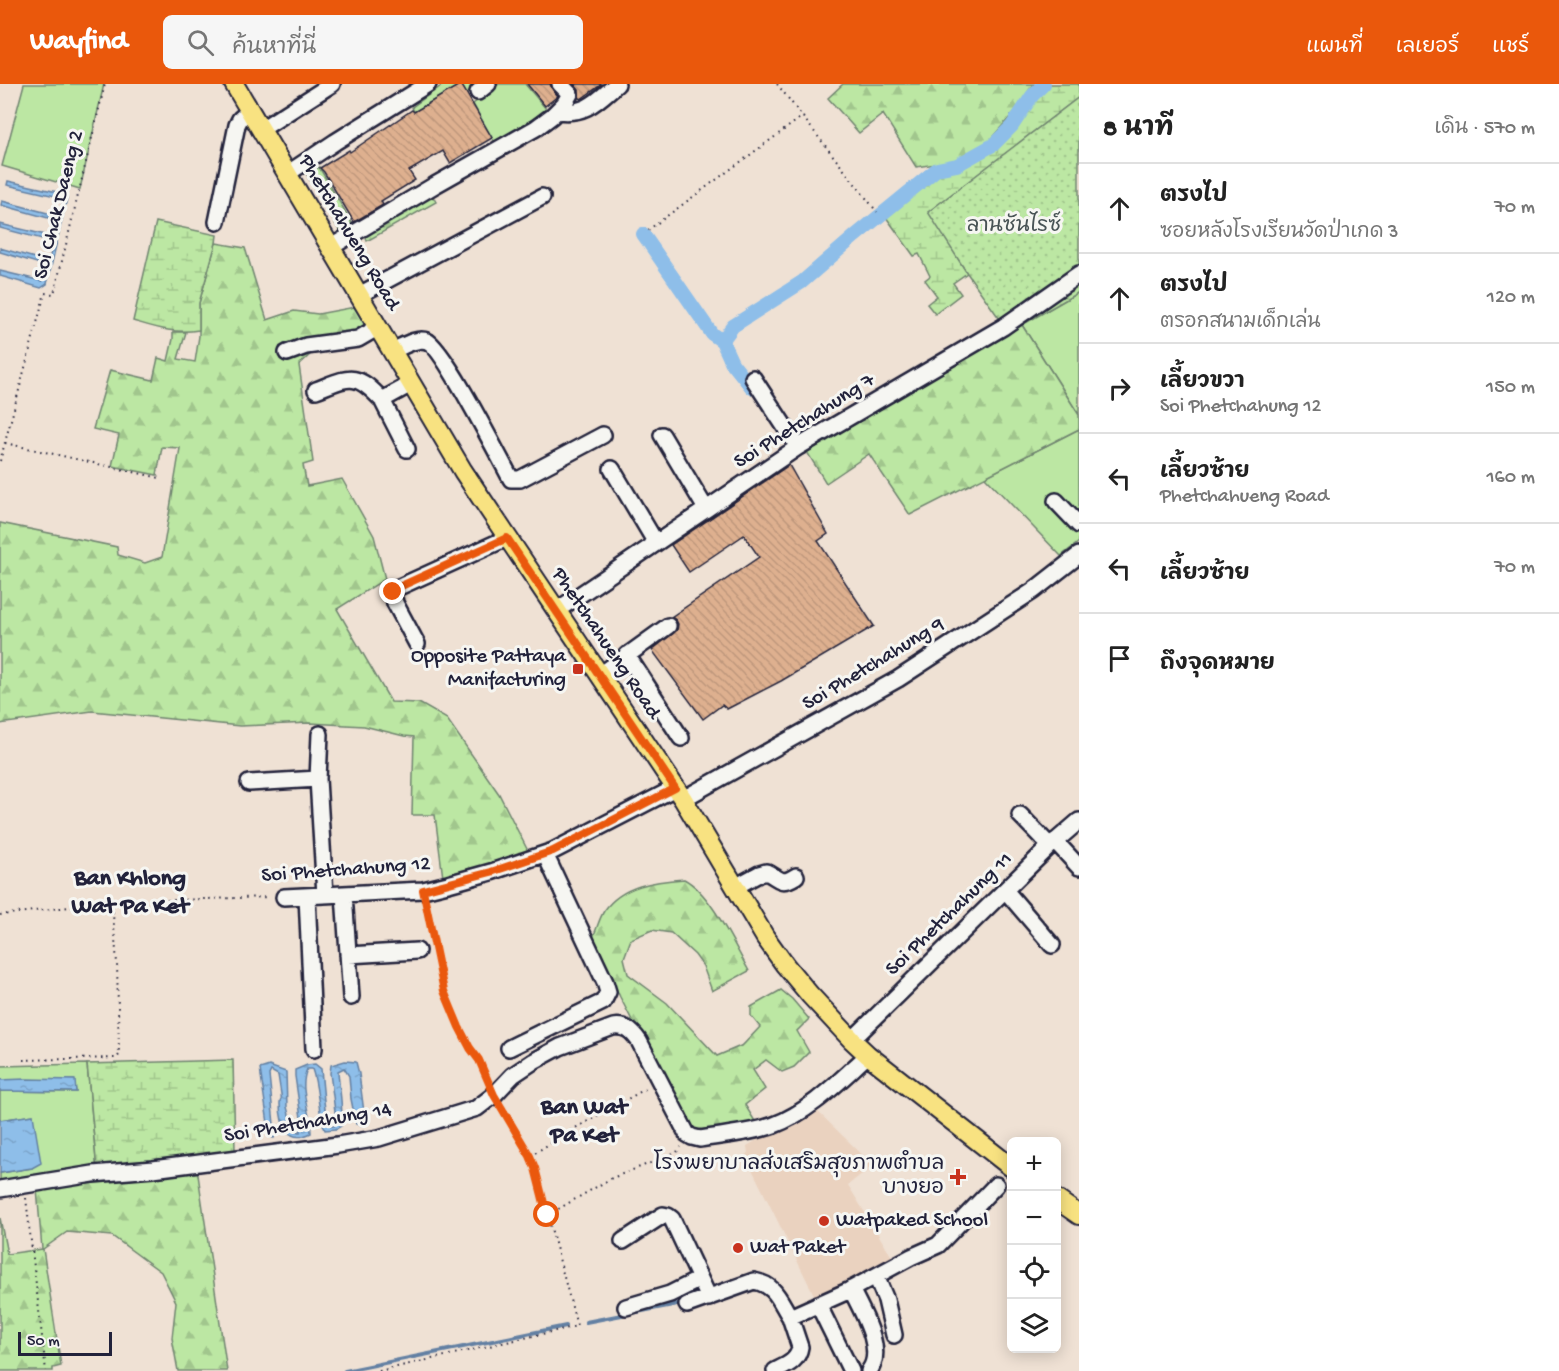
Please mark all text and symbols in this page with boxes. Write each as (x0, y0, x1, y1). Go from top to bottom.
search box (163, 15, 583, 69)
text: Wayfind (30, 26, 127, 59)
icon: search (184, 26, 217, 59)
text: ค้นหาที่นี่ (232, 36, 316, 62)
text: แผนที่ (1306, 36, 1363, 61)
text: เลเยอร์ (1396, 36, 1459, 61)
text: แชร์ (1492, 36, 1529, 61)
text: 8 นาที (1103, 115, 1174, 146)
text: เดิน · 570 m (1435, 118, 1535, 141)
street label: Soi Chak Daeng 2 (29, 128, 91, 282)
street label: Phetchahueng Road (291, 150, 405, 317)
text: ตรงไป (1160, 184, 1228, 210)
icon: ahead (1103, 192, 1136, 225)
text: 70 m (1494, 197, 1535, 220)
park label: ลานซันไรซ์ (967, 211, 1061, 240)
text: ซอยหลังโรงเรียนวัดป่าเกด 3 (1160, 222, 1399, 245)
text: ตรงไป (1160, 274, 1228, 300)
icon: ahead (1103, 282, 1136, 315)
text: 120 m (1487, 287, 1535, 310)
text: ตรอกสนามเด็กเล่น (1160, 312, 1321, 335)
street label: Soi Phetchahung 7 (730, 368, 881, 475)
text: เลี้ยวขวา (1160, 370, 1244, 396)
icon: right (1103, 372, 1136, 405)
text: 150 m (1486, 377, 1535, 400)
text: Soi Phetchahung 12 (1160, 396, 1321, 419)
text: เลี้ยวซ้าย (1160, 460, 1250, 486)
icon: left (1103, 462, 1136, 495)
text: 160 m (1486, 467, 1535, 490)
text: Phetchahueng Road (1160, 486, 1329, 509)
icon: left (1103, 552, 1136, 585)
text: 70 m (1494, 557, 1535, 580)
text: เลี้ยวซ้าย (1160, 562, 1250, 588)
street label: Phetchahueng Road (545, 563, 666, 726)
route end (379, 578, 405, 604)
street label: Soi Phetchahung 9 (799, 613, 950, 717)
icon: arrive (1103, 642, 1136, 675)
place label: Opposite Pattaya Manifacturing (411, 645, 567, 694)
text: ถึงจุดหมาย (1160, 652, 1275, 678)
marker: Opposite Pattaya Manifacturing (571, 662, 585, 676)
street label: Soi Phetchahung 11 (881, 848, 1019, 982)
street label: Soi Phetchahung 12 (261, 853, 431, 889)
district label: Ban Khlong Wat Pa Ket (71, 865, 191, 922)
district label: Ban Wat Pa Ket (540, 1094, 629, 1151)
street label: Soi Phetchahung 14 (223, 1098, 393, 1150)
map controls (1007, 1137, 1061, 1353)
button: + (1007, 1137, 1061, 1191)
place label: โรงพยาบาลส่งเสริมสุขภาพตำบล บางยอ (654, 1149, 944, 1202)
marker: โรงพยาบาลส่งเสริมสุขภาพตำบล บางยอ (949, 1168, 967, 1186)
button: − (1007, 1191, 1061, 1245)
route start (533, 1201, 559, 1227)
place label: Watpaked School (836, 1209, 988, 1234)
marker: Watpaked School (817, 1214, 831, 1228)
place label: Wat Paket (750, 1236, 848, 1261)
marker: Wat Paket (731, 1241, 745, 1255)
button: locate (1007, 1245, 1061, 1299)
button: layers (1007, 1299, 1061, 1353)
scale bar (18, 1329, 112, 1356)
text: 50 m (27, 1333, 60, 1352)

